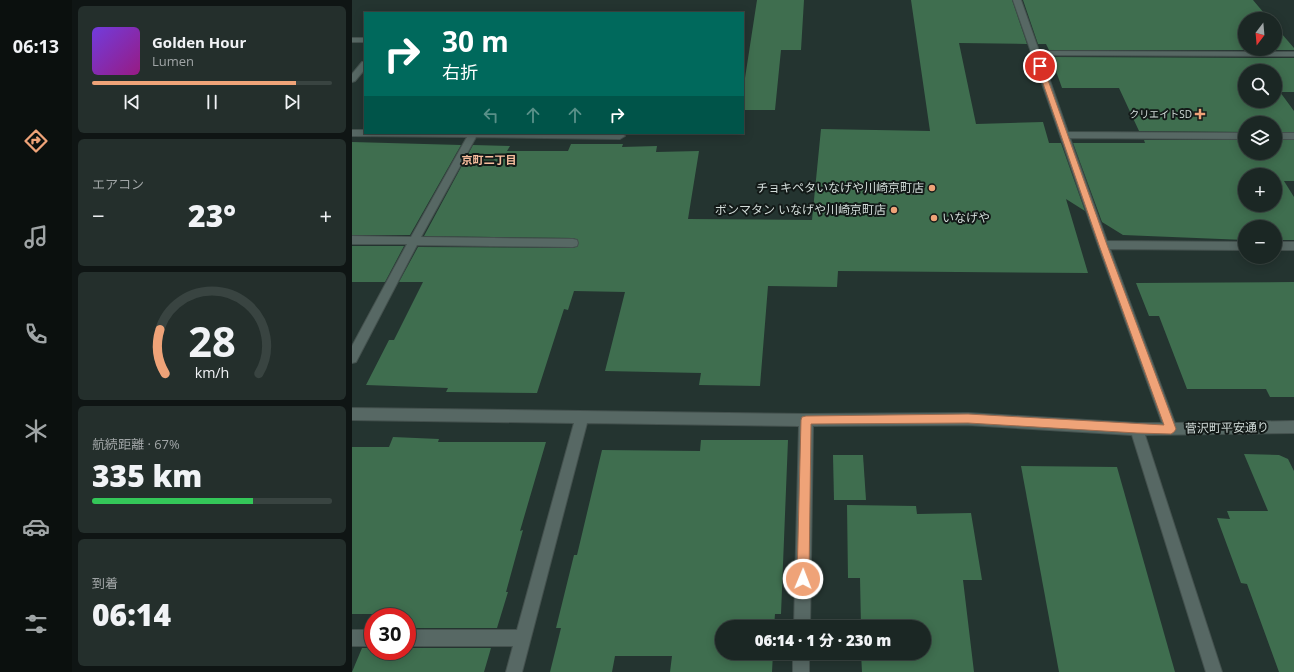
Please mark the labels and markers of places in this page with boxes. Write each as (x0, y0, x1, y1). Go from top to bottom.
pin (1023, 49, 1057, 83)
place label: クリエイトSD (1129, 107, 1192, 121)
marker: クリエイトSD (1195, 109, 1205, 119)
place label: チョキペタいなげや川崎京町店 (756, 179, 924, 196)
marker: チョキペタいなげや川崎京町店 (927, 183, 937, 193)
place label: ボンマタン いなげや川崎京町店 (715, 201, 886, 218)
marker: ボンマタン いなげや川崎京町店 (889, 205, 899, 215)
place label: いなげや (942, 209, 990, 226)
marker: いなげや (929, 213, 939, 223)

